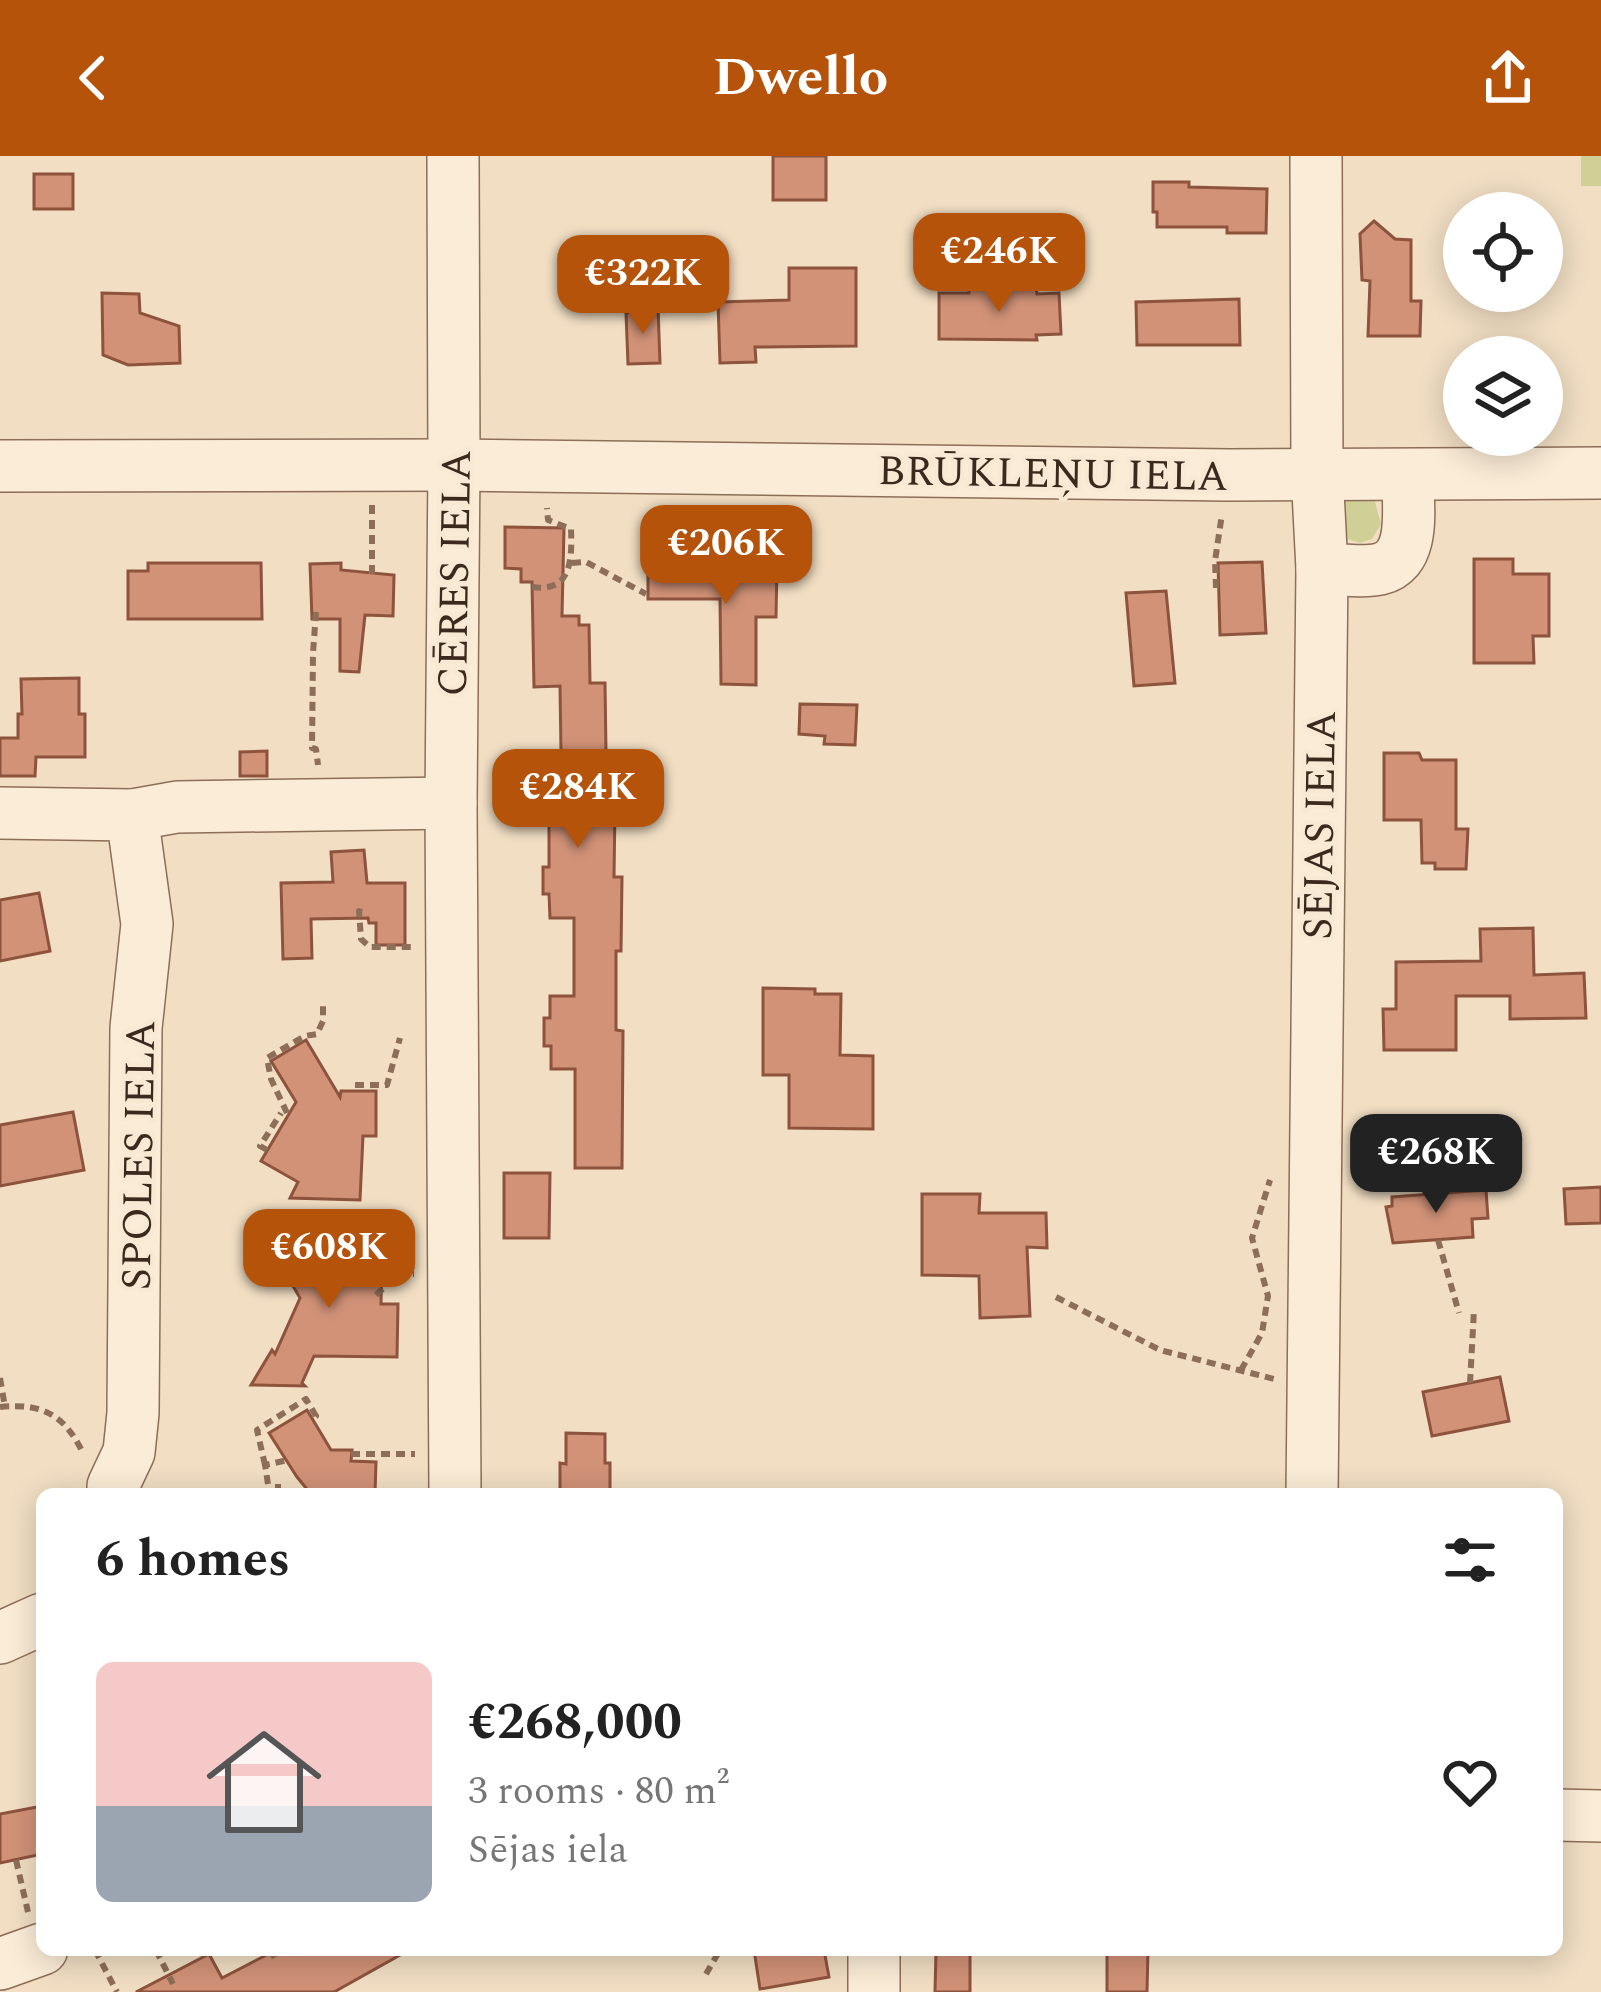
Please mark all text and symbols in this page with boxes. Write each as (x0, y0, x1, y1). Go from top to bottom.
text: Dwello (713, 37, 888, 119)
icon: back (60, 45, 126, 111)
icon: share (1475, 45, 1541, 111)
map controls (1443, 192, 1563, 456)
button: locate (1443, 192, 1563, 312)
pin: €246K (915, 213, 1083, 315)
text: €246K (940, 222, 1058, 281)
pin: €322K (559, 235, 727, 337)
text: €322K (584, 244, 702, 303)
button: layers (1443, 336, 1563, 456)
street label: BRŪKLEŅU IELA (877, 440, 1229, 509)
street label: CĒRES IELA (422, 449, 489, 697)
pin: €206K (642, 505, 810, 607)
text: €206K (667, 514, 785, 573)
street label: SĒJAS IELA (1287, 710, 1354, 940)
pin: €284K (494, 749, 662, 851)
text: €284K (519, 758, 637, 817)
street label: SPOLES IELA (106, 1019, 173, 1291)
pin: €268K (1352, 1114, 1520, 1216)
text: €268K (1377, 1123, 1495, 1182)
pin: €608K (245, 1209, 413, 1311)
text: €608K (270, 1218, 388, 1277)
text: 6 homes (96, 1521, 290, 1599)
icon: filters (1437, 1527, 1503, 1593)
text: €268,000 (468, 1684, 682, 1762)
icon: home (192, 1710, 336, 1854)
icon: heart (1437, 1749, 1503, 1815)
text: 3 rooms · 80 m² (468, 1762, 729, 1821)
text: Sējas iela (468, 1821, 628, 1880)

